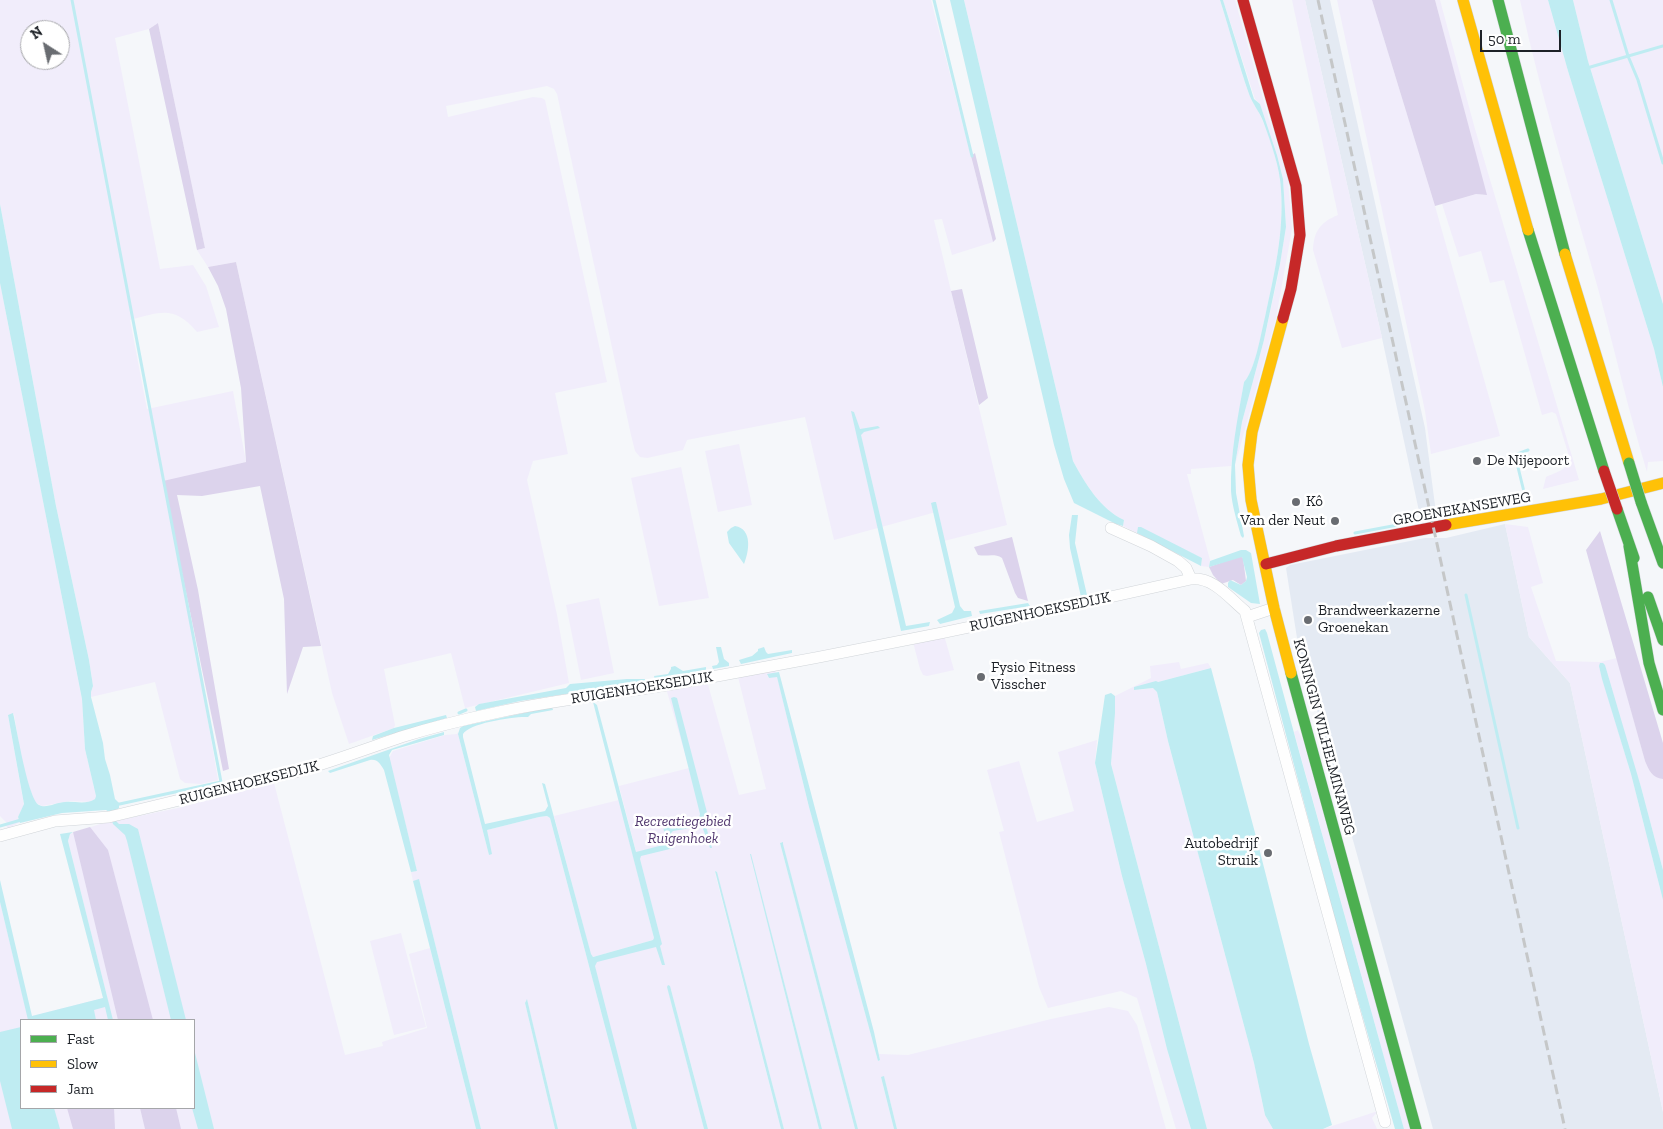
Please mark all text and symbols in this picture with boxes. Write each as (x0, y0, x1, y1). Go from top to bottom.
north arrow (20, 20, 70, 70)
scale bar (1483, 20, 1564, 52)
text: N (27, 23, 46, 43)
text: 50 m (1488, 30, 1521, 48)
place label: De Nijepoort (1487, 452, 1569, 470)
marker: De Nijepoort (1471, 455, 1483, 467)
street label: GROENEKANSEWEG (1392, 488, 1532, 530)
place label: Kô (1306, 493, 1323, 511)
marker: Kô (1290, 496, 1302, 508)
place label: Van der Neut (1240, 512, 1325, 530)
marker: Van der Neut (1329, 515, 1341, 527)
street label: RUIGENHOEKSEDIJK (968, 588, 1112, 636)
place label: Brandweerkazerne Groenekan (1318, 602, 1440, 637)
marker: Brandweerkazerne Groenekan (1302, 614, 1314, 626)
street label: KONINGIN WILHELMINAWEG (1289, 637, 1359, 837)
place label: Fysio Fitness Visscher (991, 659, 1076, 694)
street label: RUIGENHOEKSEDIJK (570, 668, 714, 708)
marker: Fysio Fitness Visscher (975, 671, 987, 683)
street label: RUIGENHOEKSEDIJK (177, 757, 321, 809)
park label: Recreatiegebied Ruigenhoek (635, 813, 731, 848)
place label: Autobedrijf Struik (1185, 835, 1258, 870)
marker: Autobedrijf Struik (1262, 847, 1274, 859)
legend (20, 1019, 195, 1109)
text: Fast (67, 1030, 95, 1048)
text: Slow (67, 1055, 98, 1073)
text: Jam (67, 1080, 94, 1098)

